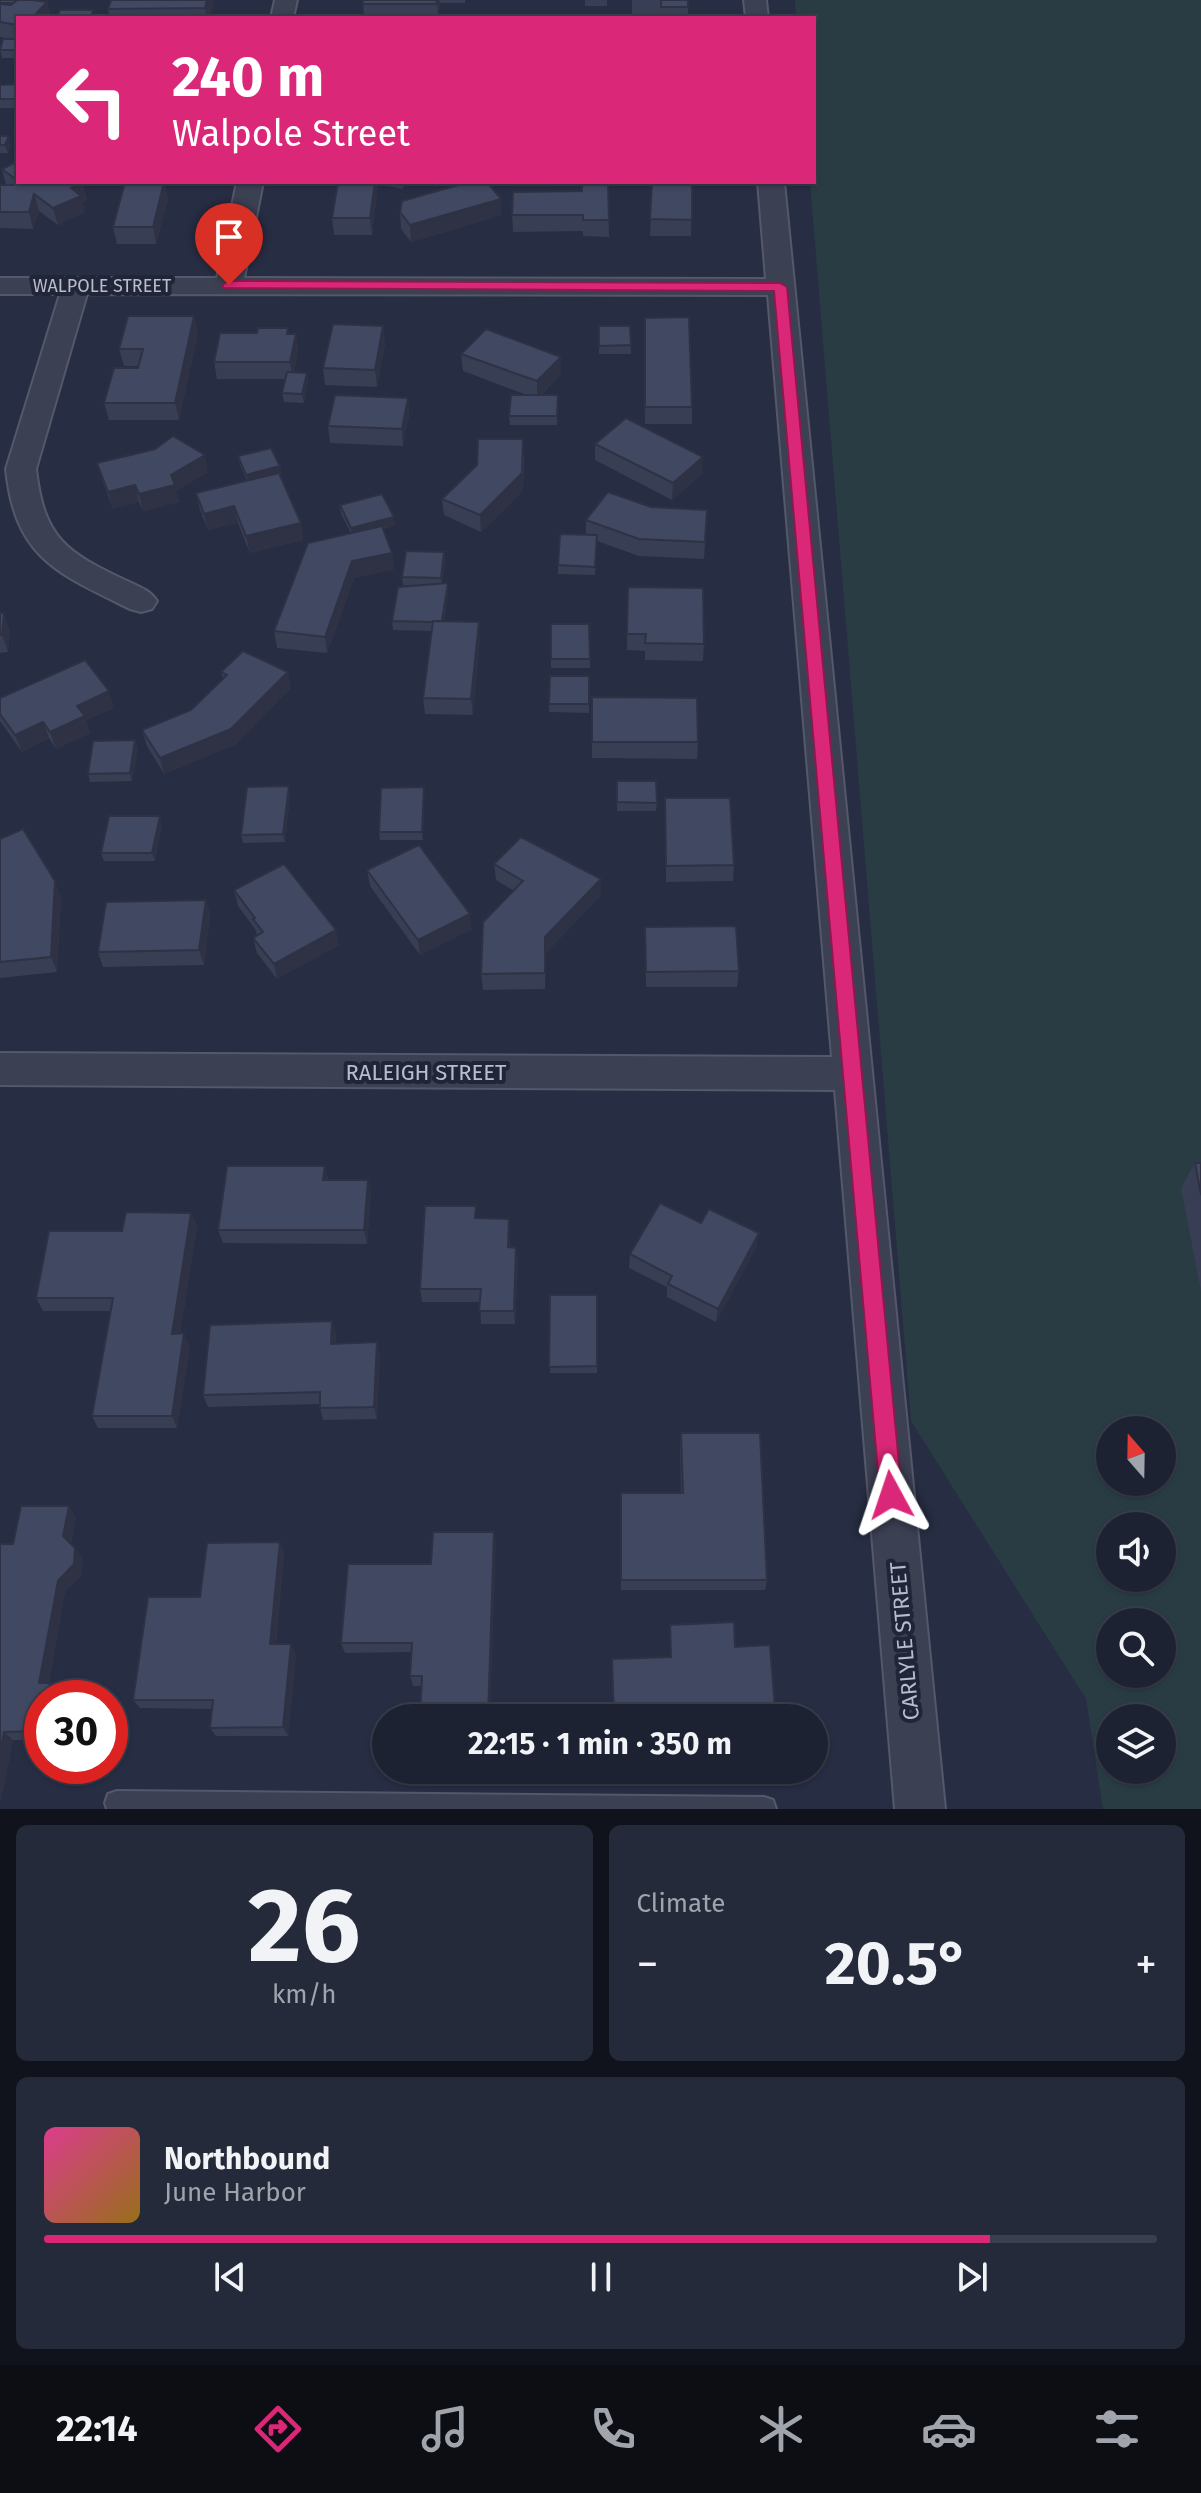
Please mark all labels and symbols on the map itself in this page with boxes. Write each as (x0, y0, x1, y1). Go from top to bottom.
pin (195, 203, 263, 285)
street label: WALPOLE STREET (33, 275, 172, 297)
street label: RALEIGH STREET (346, 1059, 507, 1086)
north arrow (1096, 1416, 1176, 1496)
position arrow (849, 1453, 933, 1537)
street label: CARLYLE STREET (884, 1560, 925, 1721)
speed limit sign: 30 (24, 1680, 128, 1784)

